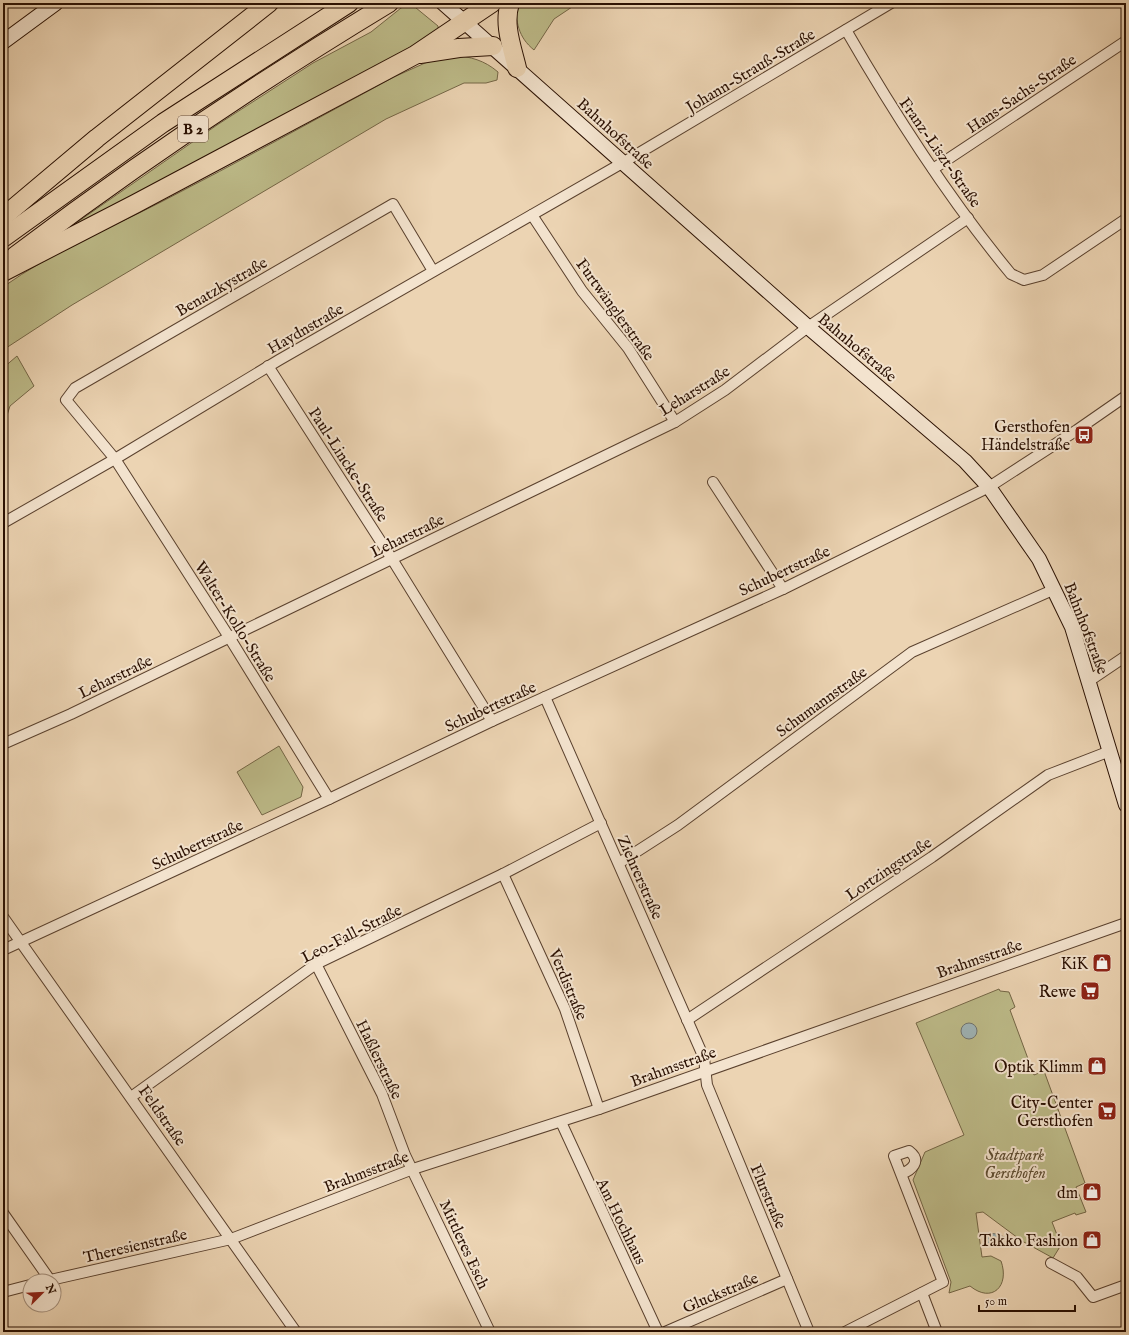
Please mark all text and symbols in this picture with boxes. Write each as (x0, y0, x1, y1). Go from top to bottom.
street label: Johann-Strauß-Straße (681, 25, 819, 119)
street label: Hans-Sachs-Straße (964, 51, 1081, 139)
street label: Franz-Liszt-Straße (894, 94, 985, 212)
street label: Bahnhofstraße (572, 95, 657, 174)
road number: B 2 (178, 116, 208, 142)
street label: Benatzkystraße (173, 254, 271, 322)
street label: Furtwänglerstraße (571, 255, 658, 365)
street label: Haydnstraße (264, 300, 348, 360)
street label: Bahnhofstraße (813, 310, 900, 387)
street label: Leharstraße (656, 362, 734, 421)
street label: Paul-Lincke-Straße (303, 404, 392, 526)
place label: Gersthofen Händelstraße (981, 418, 1070, 456)
bus stop icon: Gersthofen Händelstraße (1073, 424, 1095, 446)
street label: Leharstraße (368, 510, 448, 563)
street label: Schubertstraße (736, 542, 834, 602)
street label: Walter-Kollo-Straße (189, 558, 280, 686)
street label: Bahnhofstraße (1058, 580, 1112, 678)
street label: Leharstraße (76, 651, 156, 704)
street label: Schumannstraße (773, 663, 872, 742)
street label: Schubertstraße (442, 678, 540, 738)
street label: Schubertstraße (149, 816, 247, 876)
street label: Ziehrerstraße (612, 833, 667, 923)
street label: Lortzingstraße (842, 833, 936, 906)
street label: Leo-Fall-Straße (298, 901, 405, 969)
street label: Brahmsstraße (934, 936, 1025, 984)
street label: Verdistraße (543, 945, 591, 1023)
shop icon: KiK (1091, 952, 1113, 974)
place label: KiK (1061, 955, 1088, 975)
supermarket icon: Rewe (1079, 980, 1101, 1002)
place label: Rewe (1039, 983, 1076, 1003)
street label: Haßlerstraße (350, 1017, 406, 1103)
street label: Brahmsstraße (628, 1043, 719, 1093)
shop icon: Optik Klimm (1086, 1055, 1108, 1077)
place label: Optik Klimm (994, 1058, 1083, 1078)
street label: Feldstraße (133, 1082, 190, 1150)
place label: City-Center Gersthofen (1011, 1094, 1093, 1132)
supermarket icon: City-Center Gersthofen (1096, 1100, 1118, 1122)
park label: Stadtpark Gersthofen (984, 1146, 1046, 1184)
street label: Brahmsstraße (321, 1148, 412, 1198)
street label: Flurstraße (745, 1162, 790, 1232)
street label: Am Hochhaus (590, 1175, 650, 1269)
shop icon: dm (1081, 1181, 1103, 1203)
place label: dm (1057, 1184, 1078, 1204)
street label: Mittleres Esch (434, 1197, 493, 1293)
street label: Theresienstraße (82, 1225, 189, 1269)
shop icon: Takko Fashion (1081, 1229, 1103, 1251)
place label: Takko Fashion (979, 1232, 1078, 1252)
street label: Gluckstraße (680, 1269, 762, 1319)
north arrow (22, 1273, 62, 1313)
text: N (41, 1281, 59, 1297)
scale bar (979, 1287, 1075, 1313)
text: 50 m (985, 1294, 1007, 1309)

